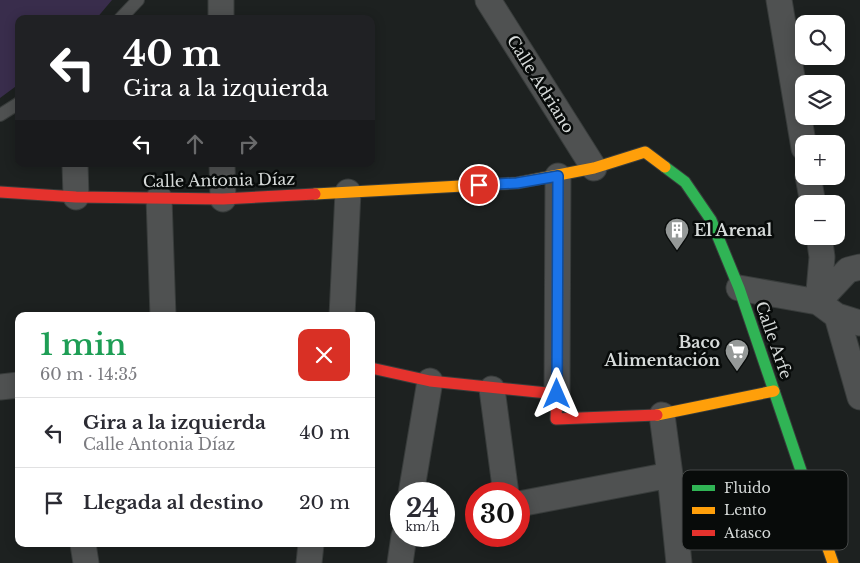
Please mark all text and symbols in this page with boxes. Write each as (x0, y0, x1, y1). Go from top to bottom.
map controls (795, 15, 845, 245)
button: search (795, 15, 845, 65)
street label: Calle Adriano (503, 31, 579, 137)
text: 40 m (123, 32, 221, 75)
icon: left (40, 35, 105, 100)
text: Gira a la izquierda (123, 75, 328, 102)
button: layers (795, 75, 845, 125)
icon: left (128, 130, 156, 158)
icon: ahead (181, 130, 209, 158)
icon: right (234, 130, 262, 158)
button: + (795, 135, 845, 185)
pin (458, 164, 500, 206)
street label: Calle Antonia Díaz (143, 169, 295, 191)
icon: arrive (465, 171, 493, 199)
button: − (795, 195, 845, 245)
building icon: El Arenal (664, 217, 690, 251)
place label: El Arenal (694, 220, 773, 240)
street label: Calle Arfe (751, 299, 797, 381)
text: 1 min (40, 326, 126, 363)
button: close (298, 329, 350, 381)
place label: Baco Alimentación (604, 332, 720, 370)
supermarket icon: Baco Alimentación (724, 338, 750, 372)
text: 60 m · 14:35 (40, 364, 137, 384)
position arrow (530, 367, 582, 419)
text: Gira a la izquierda (83, 411, 266, 434)
icon: left (40, 419, 68, 447)
text: 40 m (299, 421, 350, 444)
text: Calle Antonia Díaz (83, 434, 235, 454)
legend (682, 470, 848, 550)
text: Fluido (724, 479, 771, 497)
speed limit sign: 30 (465, 482, 530, 547)
icon: arrive (40, 489, 68, 517)
text: Llegada al destino (83, 491, 263, 514)
text: 20 m (299, 491, 350, 514)
text: 24 (406, 493, 439, 524)
text: Lento (724, 501, 766, 519)
text: km/h (405, 519, 440, 534)
text: Atasco (723, 524, 771, 542)

